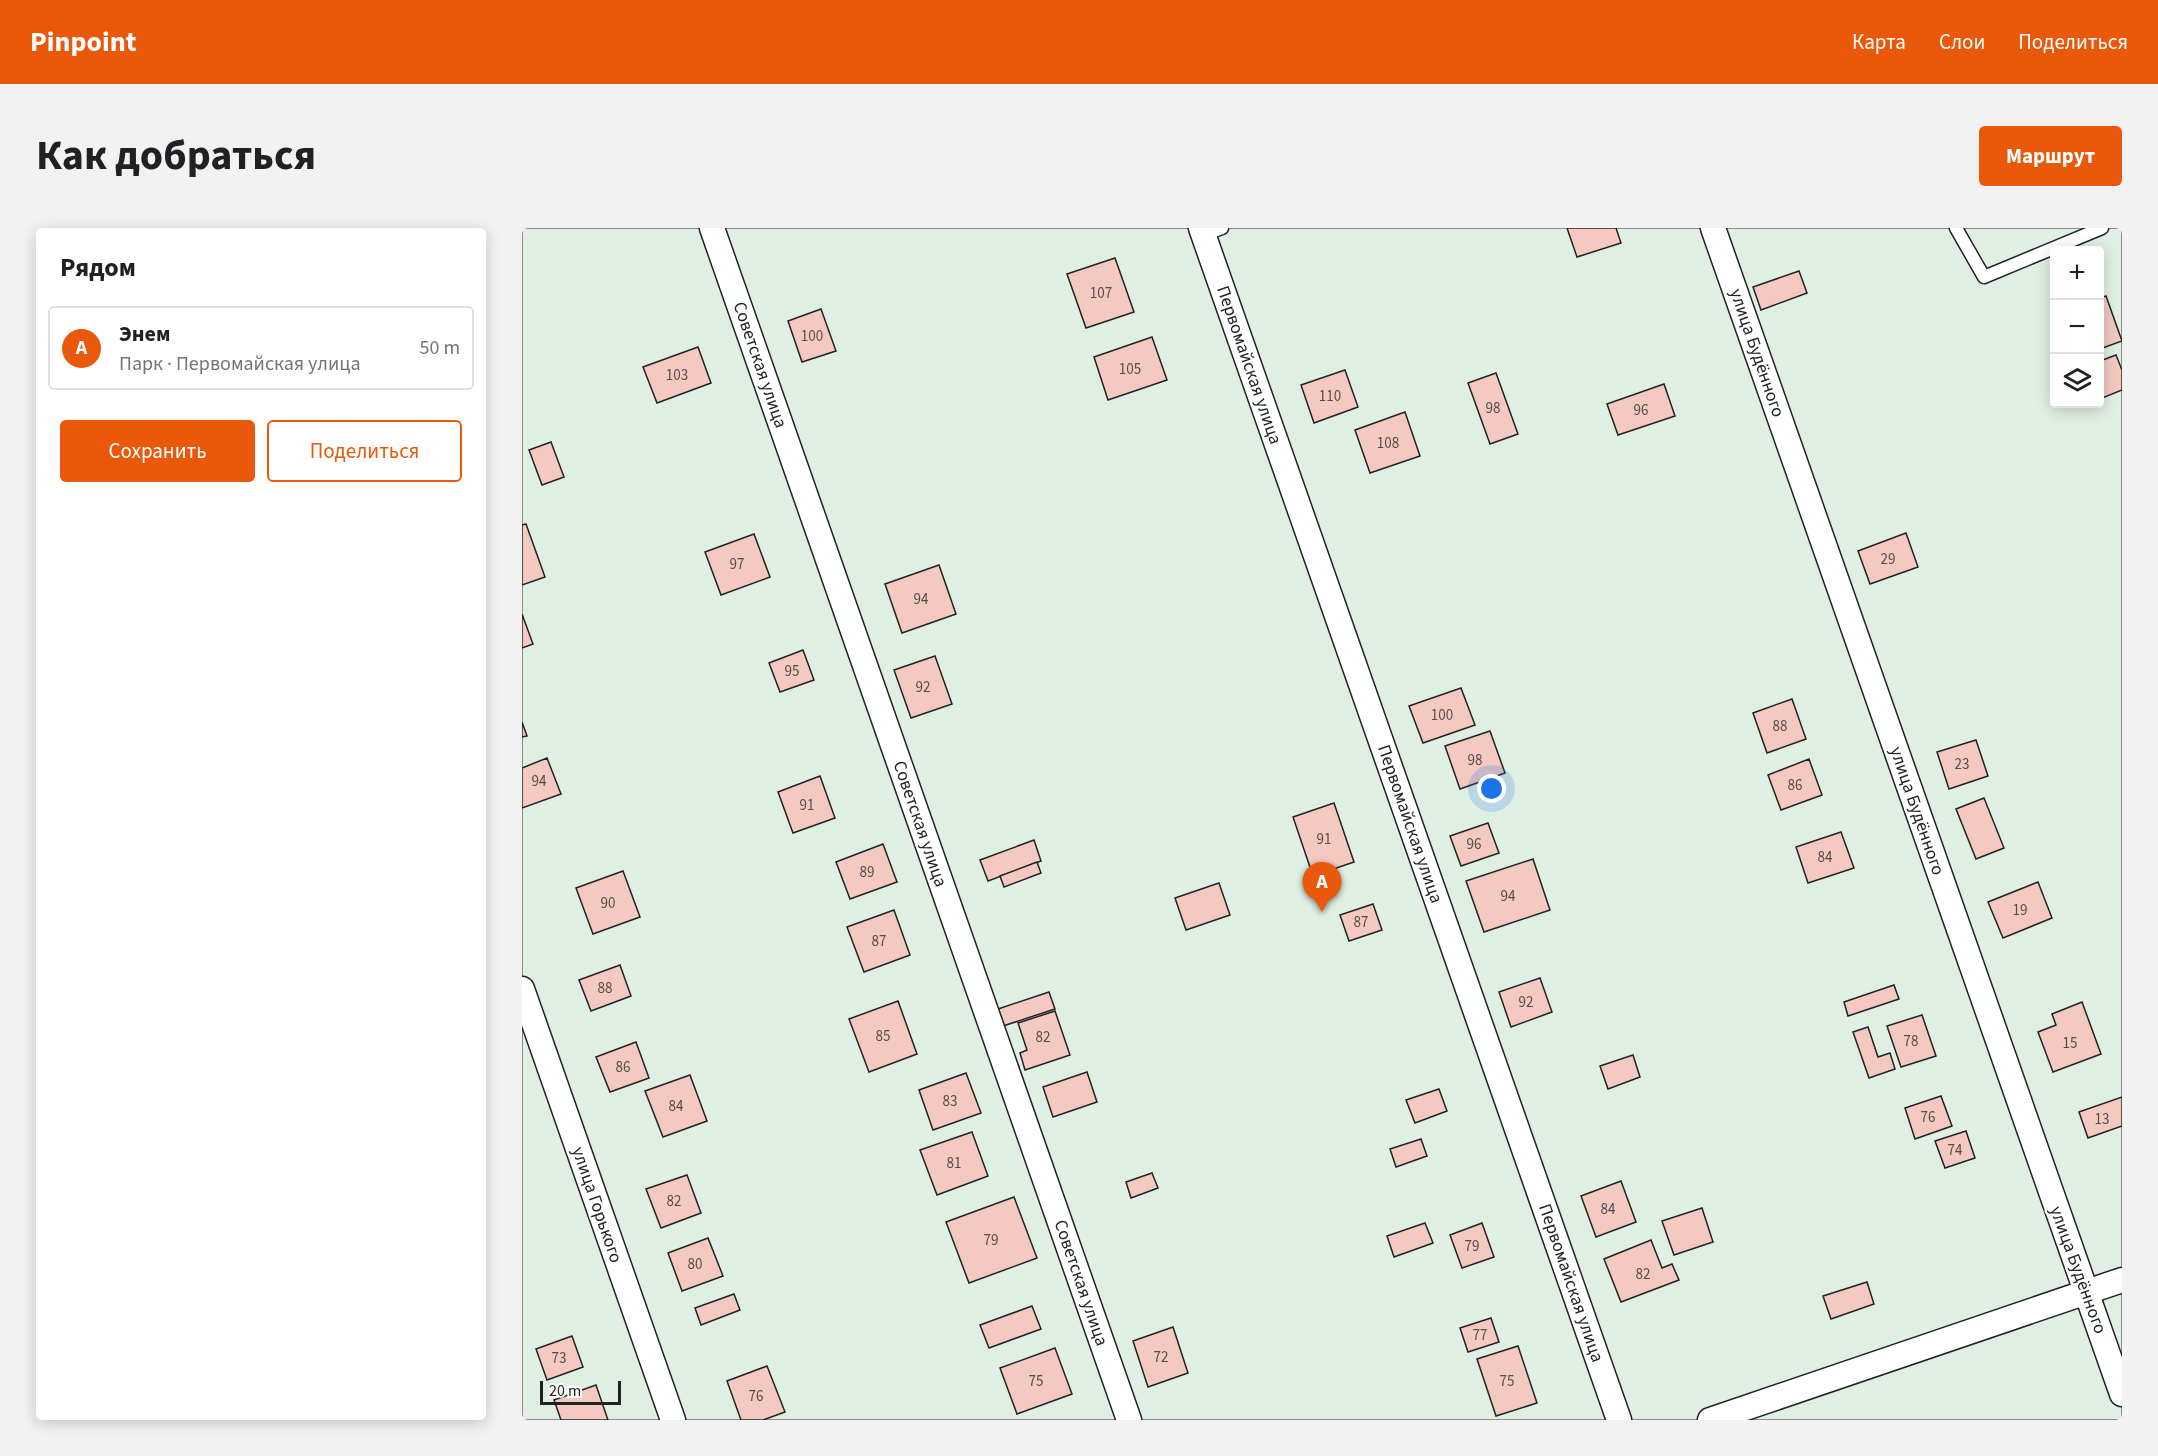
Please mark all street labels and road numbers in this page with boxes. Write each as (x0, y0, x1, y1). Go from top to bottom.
street label: Первомайская улица (1210, 282, 1288, 448)
street label: улица Будённого (1723, 286, 1791, 420)
street label: Советская улица (727, 299, 793, 431)
street label: Первомайская улица (1371, 741, 1449, 907)
street label: улица Будённого (1883, 744, 1951, 878)
street label: Советская улица (887, 758, 953, 890)
street label: улица Горького (565, 1144, 629, 1266)
street label: Первомайская улица (1532, 1200, 1610, 1366)
street label: улица Будённого (2043, 1203, 2113, 1337)
street label: Советская улица (1048, 1217, 1114, 1349)

